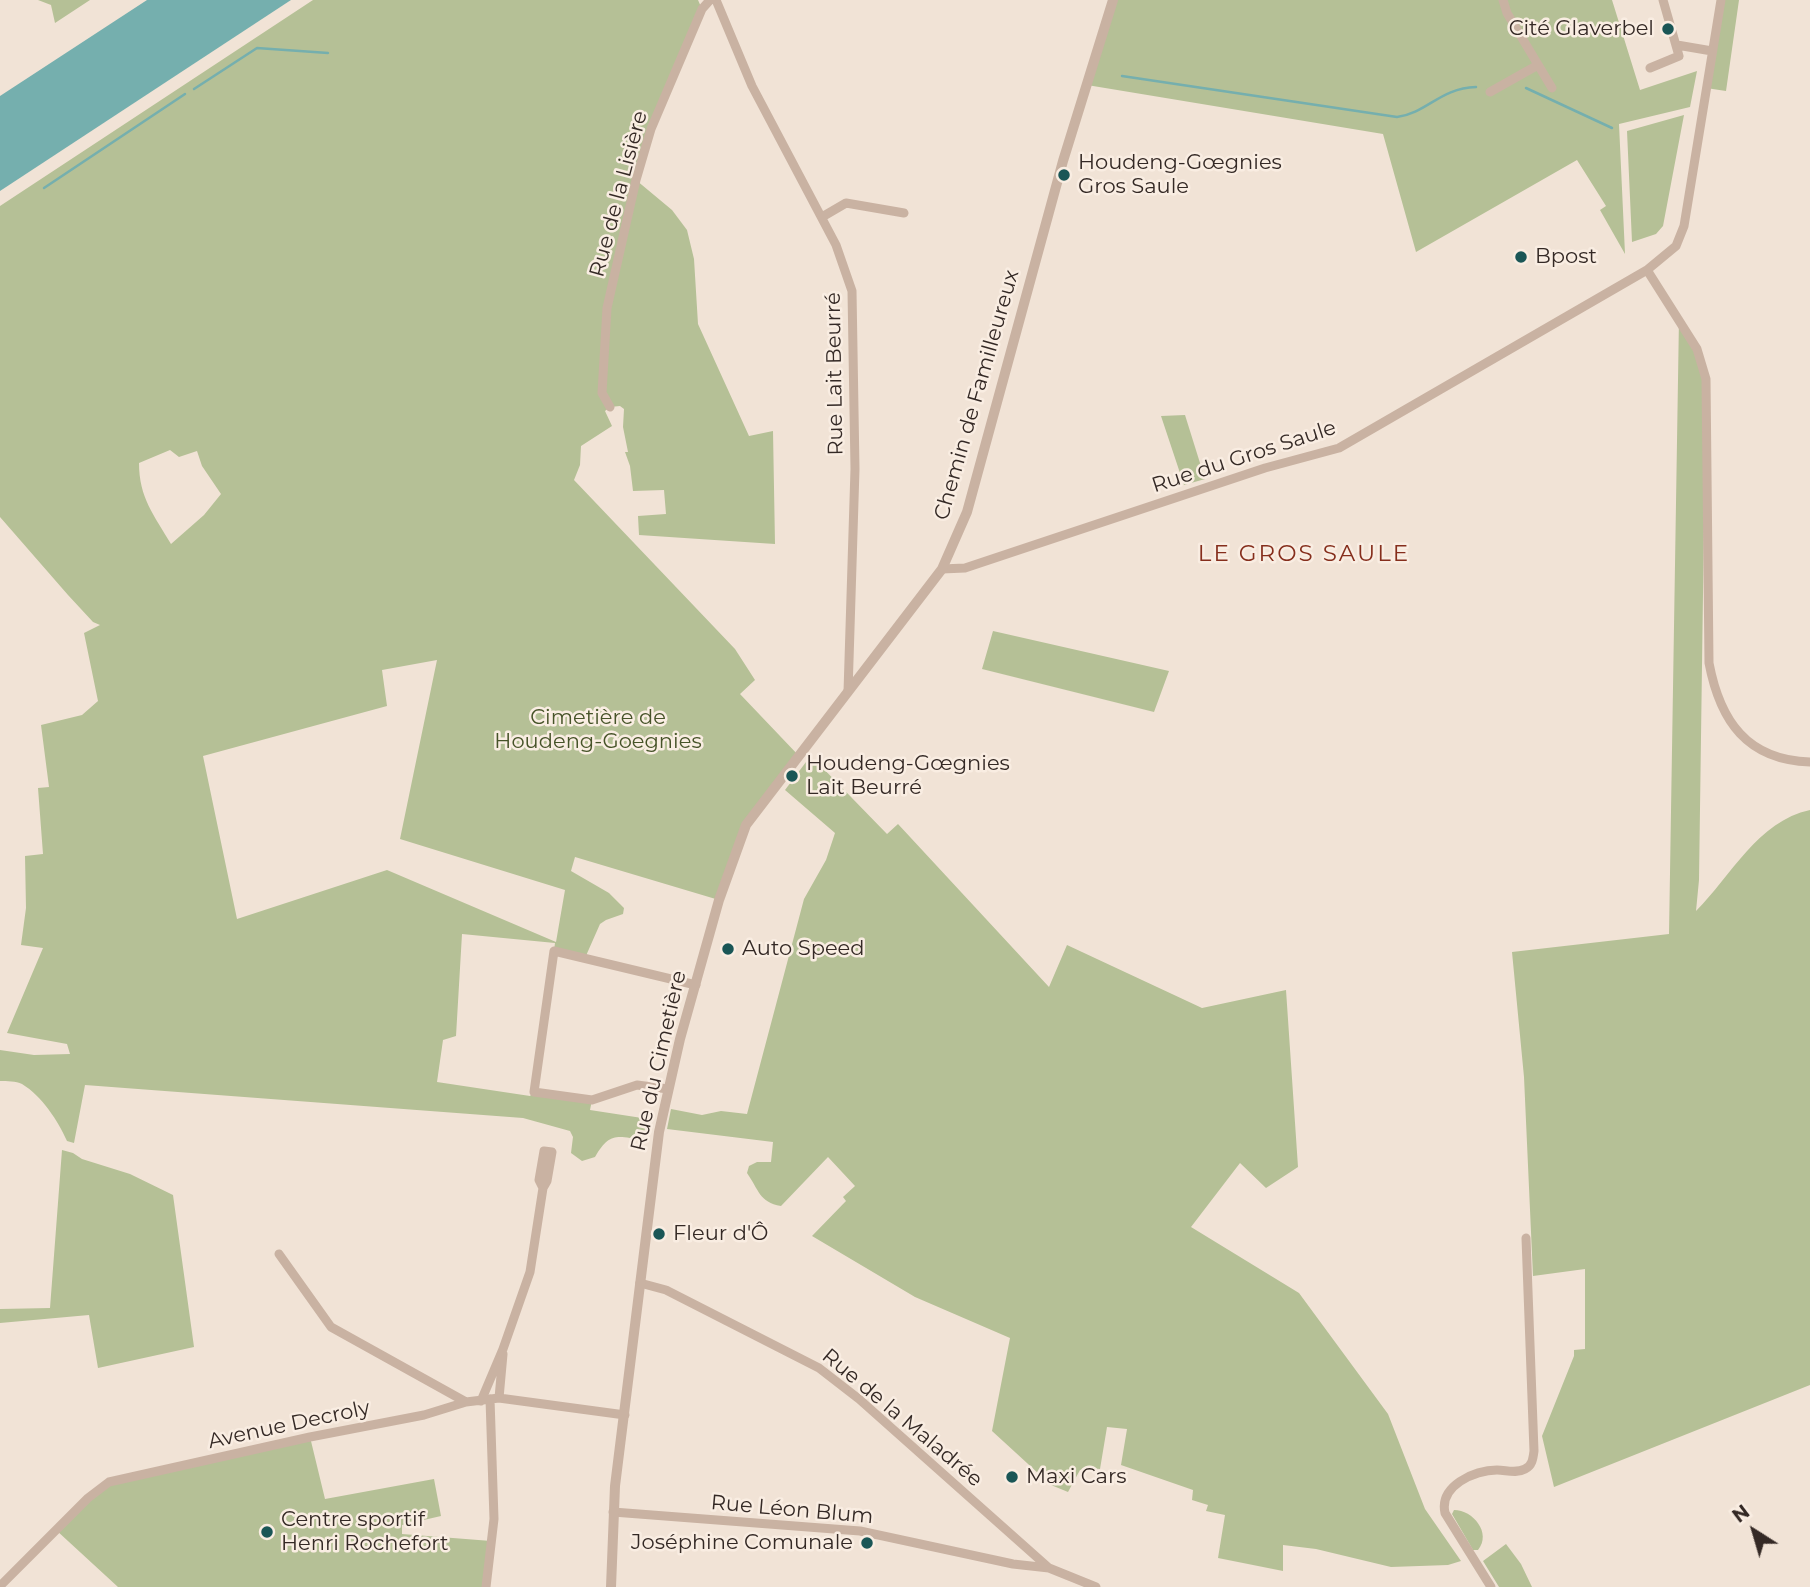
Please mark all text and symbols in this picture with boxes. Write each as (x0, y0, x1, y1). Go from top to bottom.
place label: Cité Glaverbel (1509, 16, 1654, 42)
marker: Cité Glaverbel (1660, 21, 1676, 37)
street label: Rue de la Lisière (585, 108, 653, 280)
place label: Houdeng-Gœgnies Gros Saule (1078, 150, 1282, 200)
marker: Houdeng-Gœgnies Gros Saule (1056, 167, 1072, 183)
place label: Bpost (1535, 244, 1597, 270)
marker: Bpost (1513, 249, 1529, 265)
street label: Chemin de Familleureux (929, 267, 1025, 523)
street label: Rue Lait Beurré (821, 292, 849, 456)
street label: Rue du Gros Saule (1149, 415, 1339, 499)
district label: LE GROS SAULE (1199, 540, 1409, 568)
park label: Cimetière de Houdeng-Goegnies (494, 705, 702, 755)
place label: Houdeng-Gœgnies Lait Beurré (806, 751, 1010, 801)
marker: Houdeng-Gœgnies Lait Beurré (784, 768, 800, 784)
place label: Auto Speed (742, 936, 865, 962)
marker: Auto Speed (720, 941, 736, 957)
street label: Rue du Cimetière (626, 968, 692, 1154)
place label: Fleur d'Ô (673, 1221, 768, 1247)
marker: Fleur d'Ô (651, 1226, 667, 1242)
street label: Rue de la Maladrée (817, 1344, 987, 1492)
street label: Avenue Decroly (206, 1396, 372, 1454)
place label: Maxi Cars (1026, 1464, 1127, 1490)
marker: Maxi Cars (1004, 1469, 1020, 1485)
street label: Rue Léon Blum (710, 1490, 874, 1530)
north arrow (1719, 1496, 1789, 1566)
text: N (1728, 1500, 1754, 1528)
place label: Centre sportif Henri Rochefort (281, 1507, 449, 1557)
marker: Centre sportif Henri Rochefort (259, 1524, 275, 1540)
place label: Joséphine Comunale (631, 1530, 853, 1556)
marker: Joséphine Comunale (859, 1535, 875, 1551)

